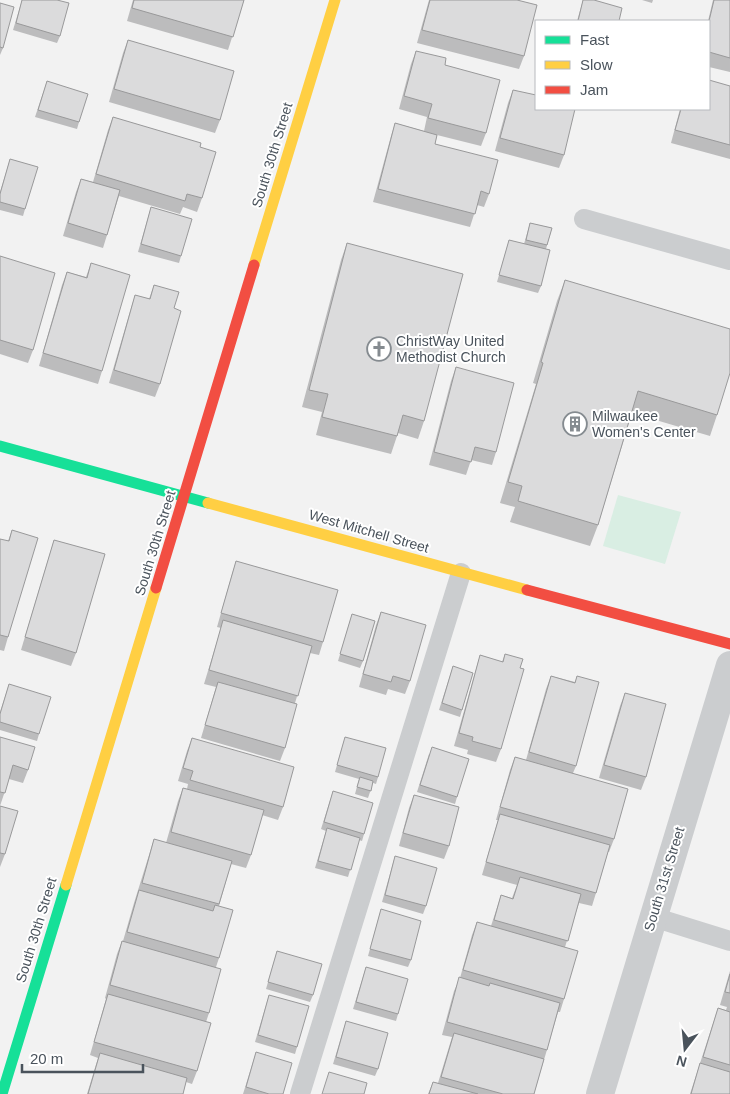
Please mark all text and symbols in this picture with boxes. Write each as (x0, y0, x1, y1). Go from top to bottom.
legend (535, 20, 710, 110)
text: Fast (580, 31, 610, 48)
text: Slow (580, 56, 613, 73)
text: Jam (580, 81, 608, 98)
street label: South 30th Street (248, 100, 296, 209)
place label: ChristWay United Methodist Church (396, 333, 506, 365)
church icon: ChristWay United Methodist Church (366, 336, 392, 362)
place label: Milwaukee Women's Center (592, 408, 696, 440)
building icon: Milwaukee Women's Center (562, 411, 588, 437)
street label: South 30th Street (131, 488, 179, 597)
street label: West Mitchell Street (307, 506, 431, 556)
street label: South 31st Street (641, 825, 687, 933)
street label: South 30th Street (12, 875, 60, 984)
north arrow (660, 1024, 710, 1074)
scale bar (22, 1042, 144, 1074)
text: 20 m (30, 1050, 63, 1067)
text: N (674, 1052, 688, 1071)

